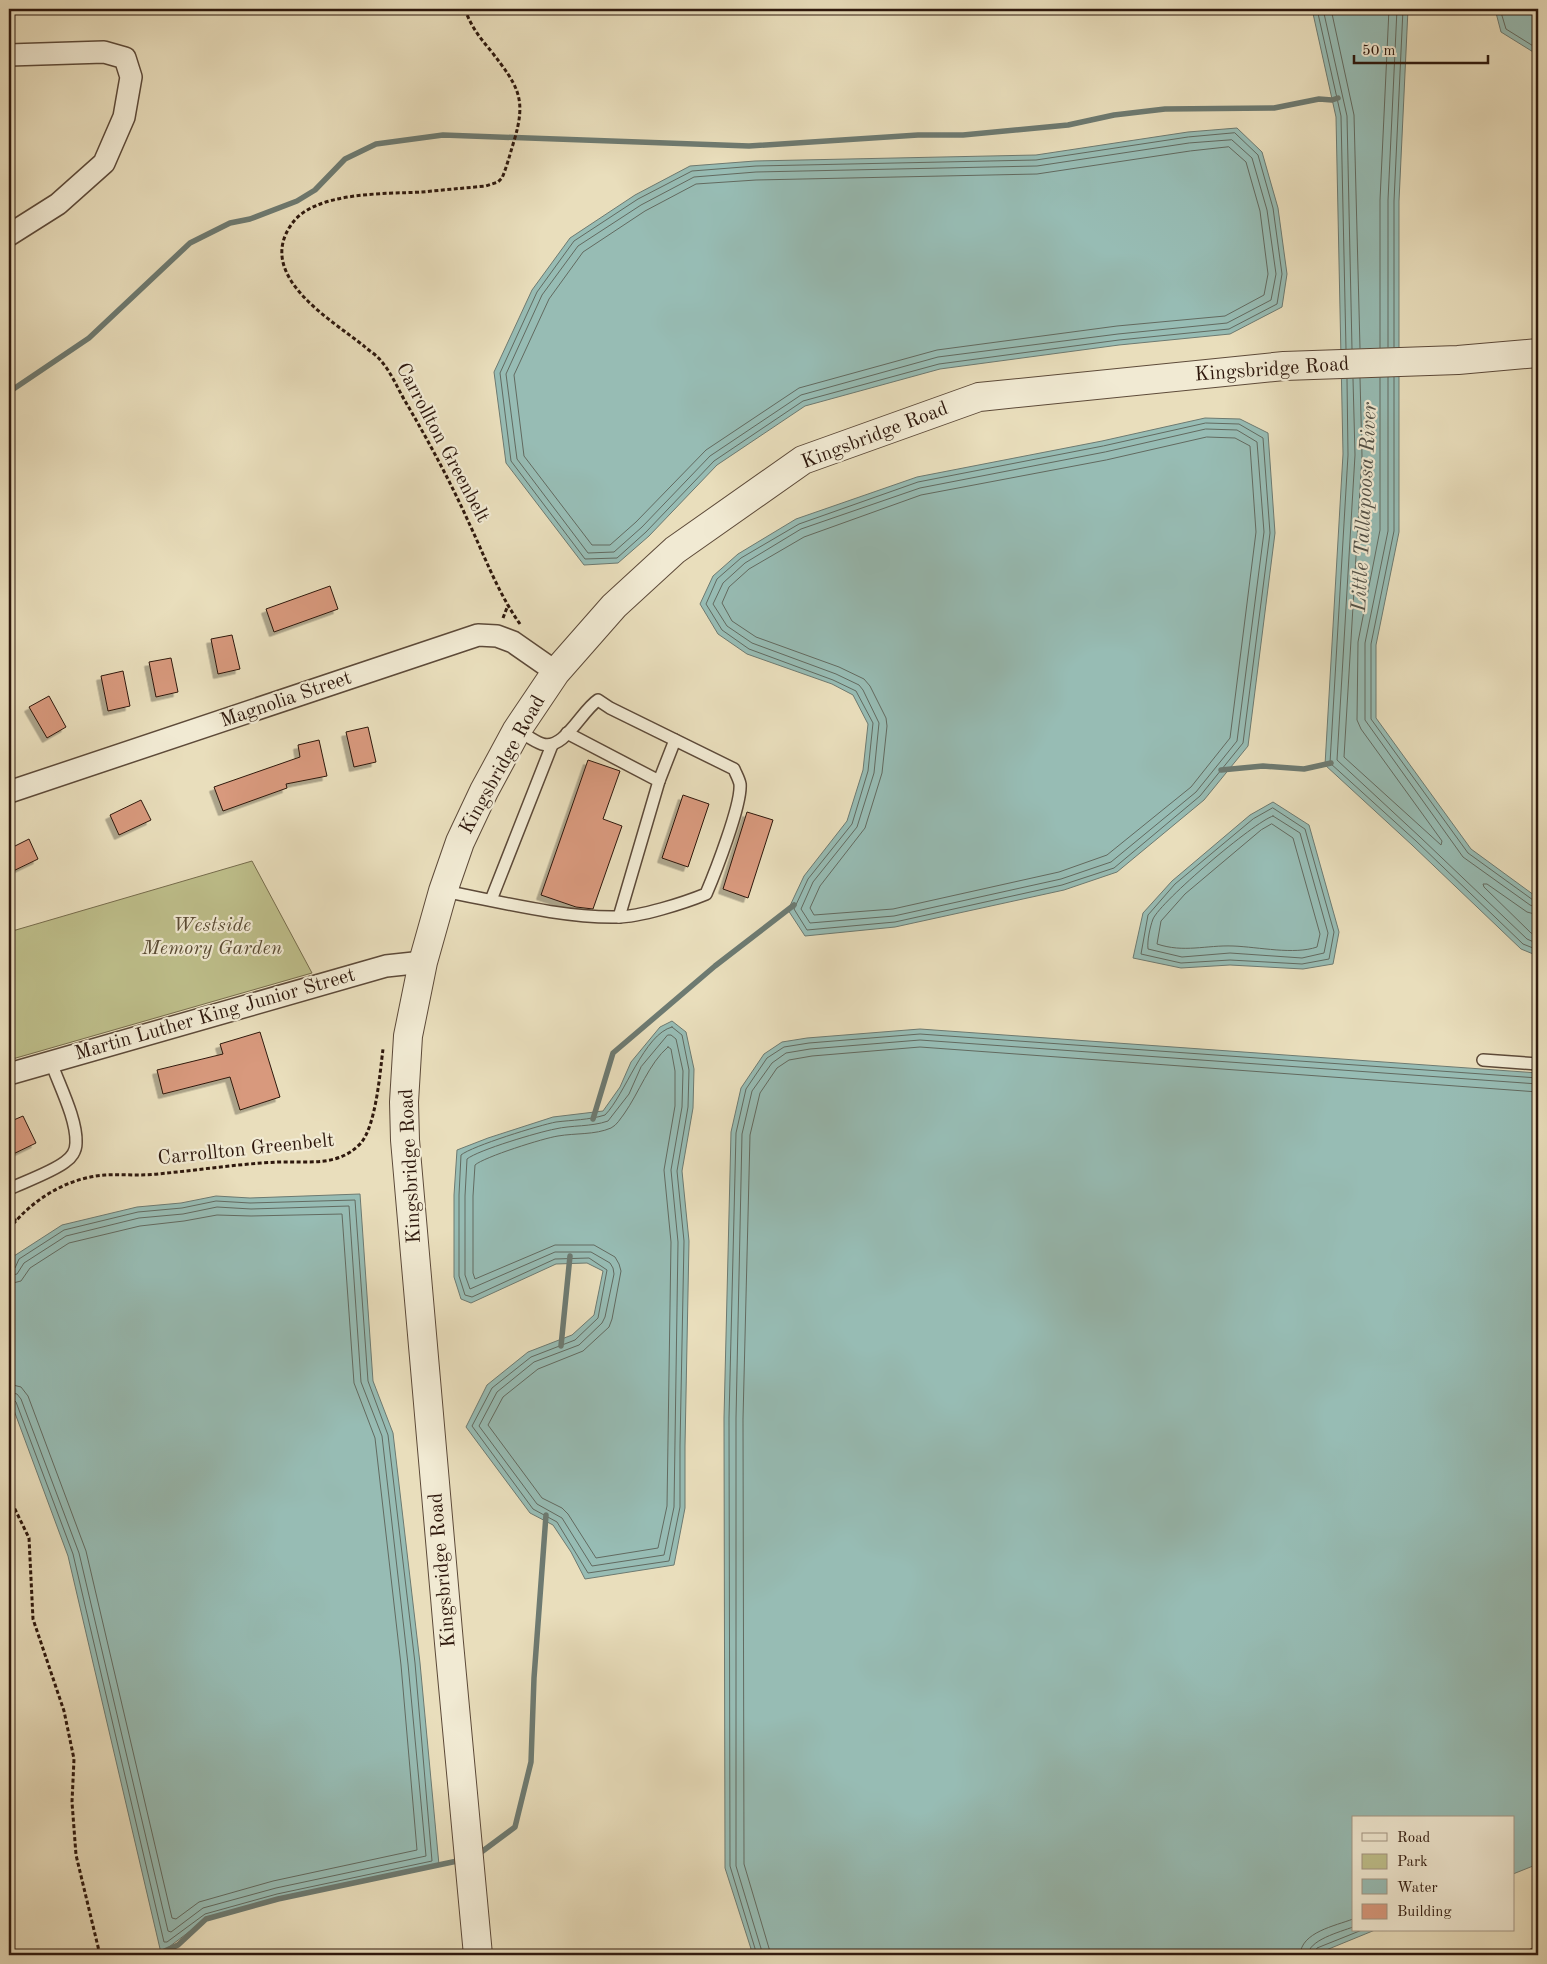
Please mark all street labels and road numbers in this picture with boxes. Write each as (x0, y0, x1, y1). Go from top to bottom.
street label: Kingsbridge Road (1194, 355, 1350, 385)
street label: Carrollton Greenbelt (392, 360, 492, 526)
street label: Kingsbridge Road (799, 399, 951, 473)
street label: Magnolia Street (218, 668, 354, 732)
street label: Kingsbridge Road (457, 692, 549, 838)
street label: Martin Luther King Junior Street (73, 965, 357, 1065)
street label: Kingsbridge Road (397, 1088, 425, 1244)
street label: Carrollton Greenbelt (157, 1131, 335, 1169)
street label: Kingsbridge Road (426, 1492, 460, 1648)

